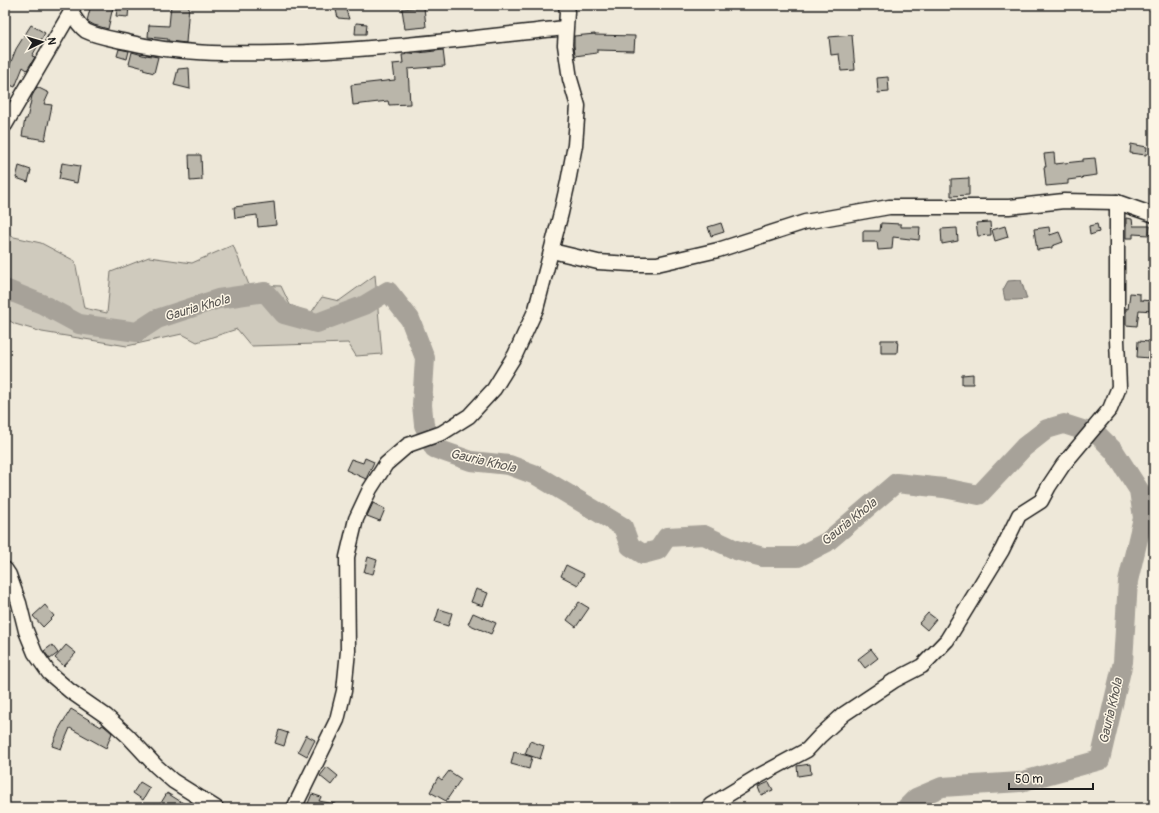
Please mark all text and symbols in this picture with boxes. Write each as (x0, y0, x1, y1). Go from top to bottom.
north arrow (22, 22, 62, 62)
text: N (45, 37, 58, 46)
water label: Gauria Khola (163, 291, 232, 325)
water label: Gauria Khola (449, 446, 518, 477)
water label: Gauria Khola (818, 494, 881, 549)
water label: Gauria Khola (1096, 676, 1127, 745)
scale bar (1009, 765, 1093, 791)
text: 50 m (1015, 772, 1043, 787)

